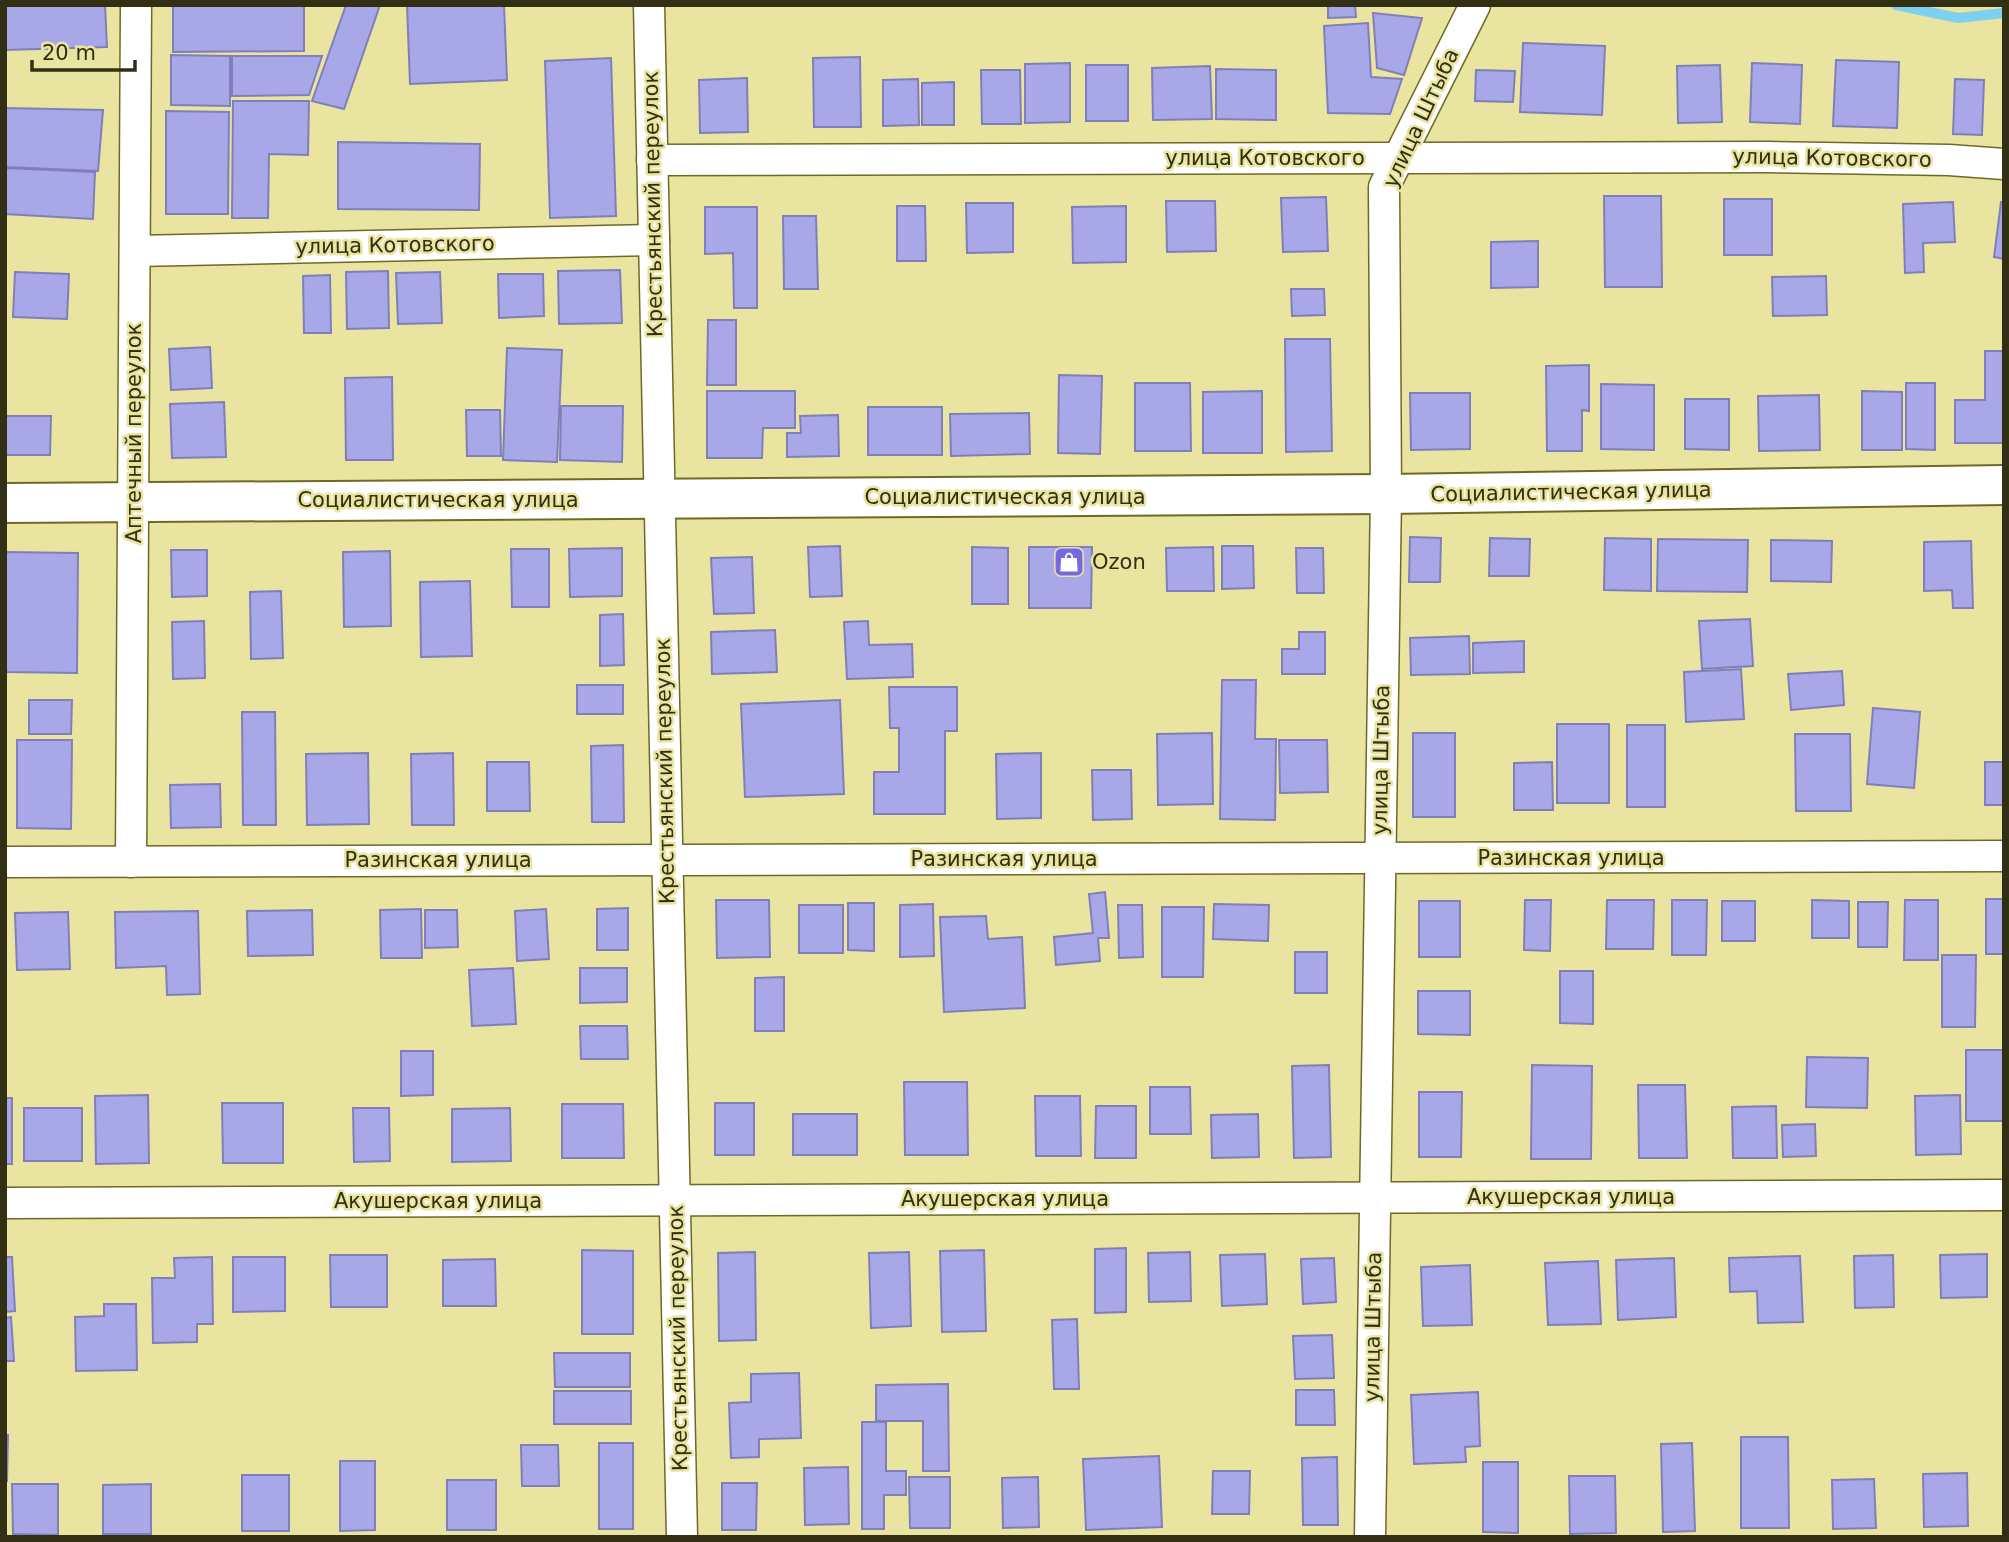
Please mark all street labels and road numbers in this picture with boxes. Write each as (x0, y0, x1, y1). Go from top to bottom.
street label: улица Штыба (1378, 45, 1464, 191)
street label: Крестьянский переулок (639, 71, 667, 337)
street label: улица Котовского (1732, 144, 1932, 172)
street label: улица Котовского (1165, 146, 1365, 170)
street label: улица Котовского (295, 231, 495, 259)
street label: Аптечный переулок (122, 323, 146, 543)
street label: Социалистическая улица (1430, 478, 1712, 506)
street label: Социалистическая улица (864, 485, 1146, 509)
street label: Социалистическая улица (297, 488, 579, 512)
street label: Крестьянский переулок (651, 638, 679, 904)
street label: улица Штыба (1368, 685, 1394, 835)
street label: Разинская улица (1477, 846, 1665, 870)
street label: Разинская улица (910, 847, 1098, 871)
street label: Разинская улица (344, 848, 532, 872)
street label: Акушерская улица (1467, 1185, 1675, 1209)
street label: Акушерская улица (901, 1187, 1109, 1211)
street label: Акушерская улица (334, 1189, 542, 1213)
street label: Крестьянский переулок (664, 1205, 692, 1471)
street label: улица Штыба (1360, 1252, 1386, 1402)

